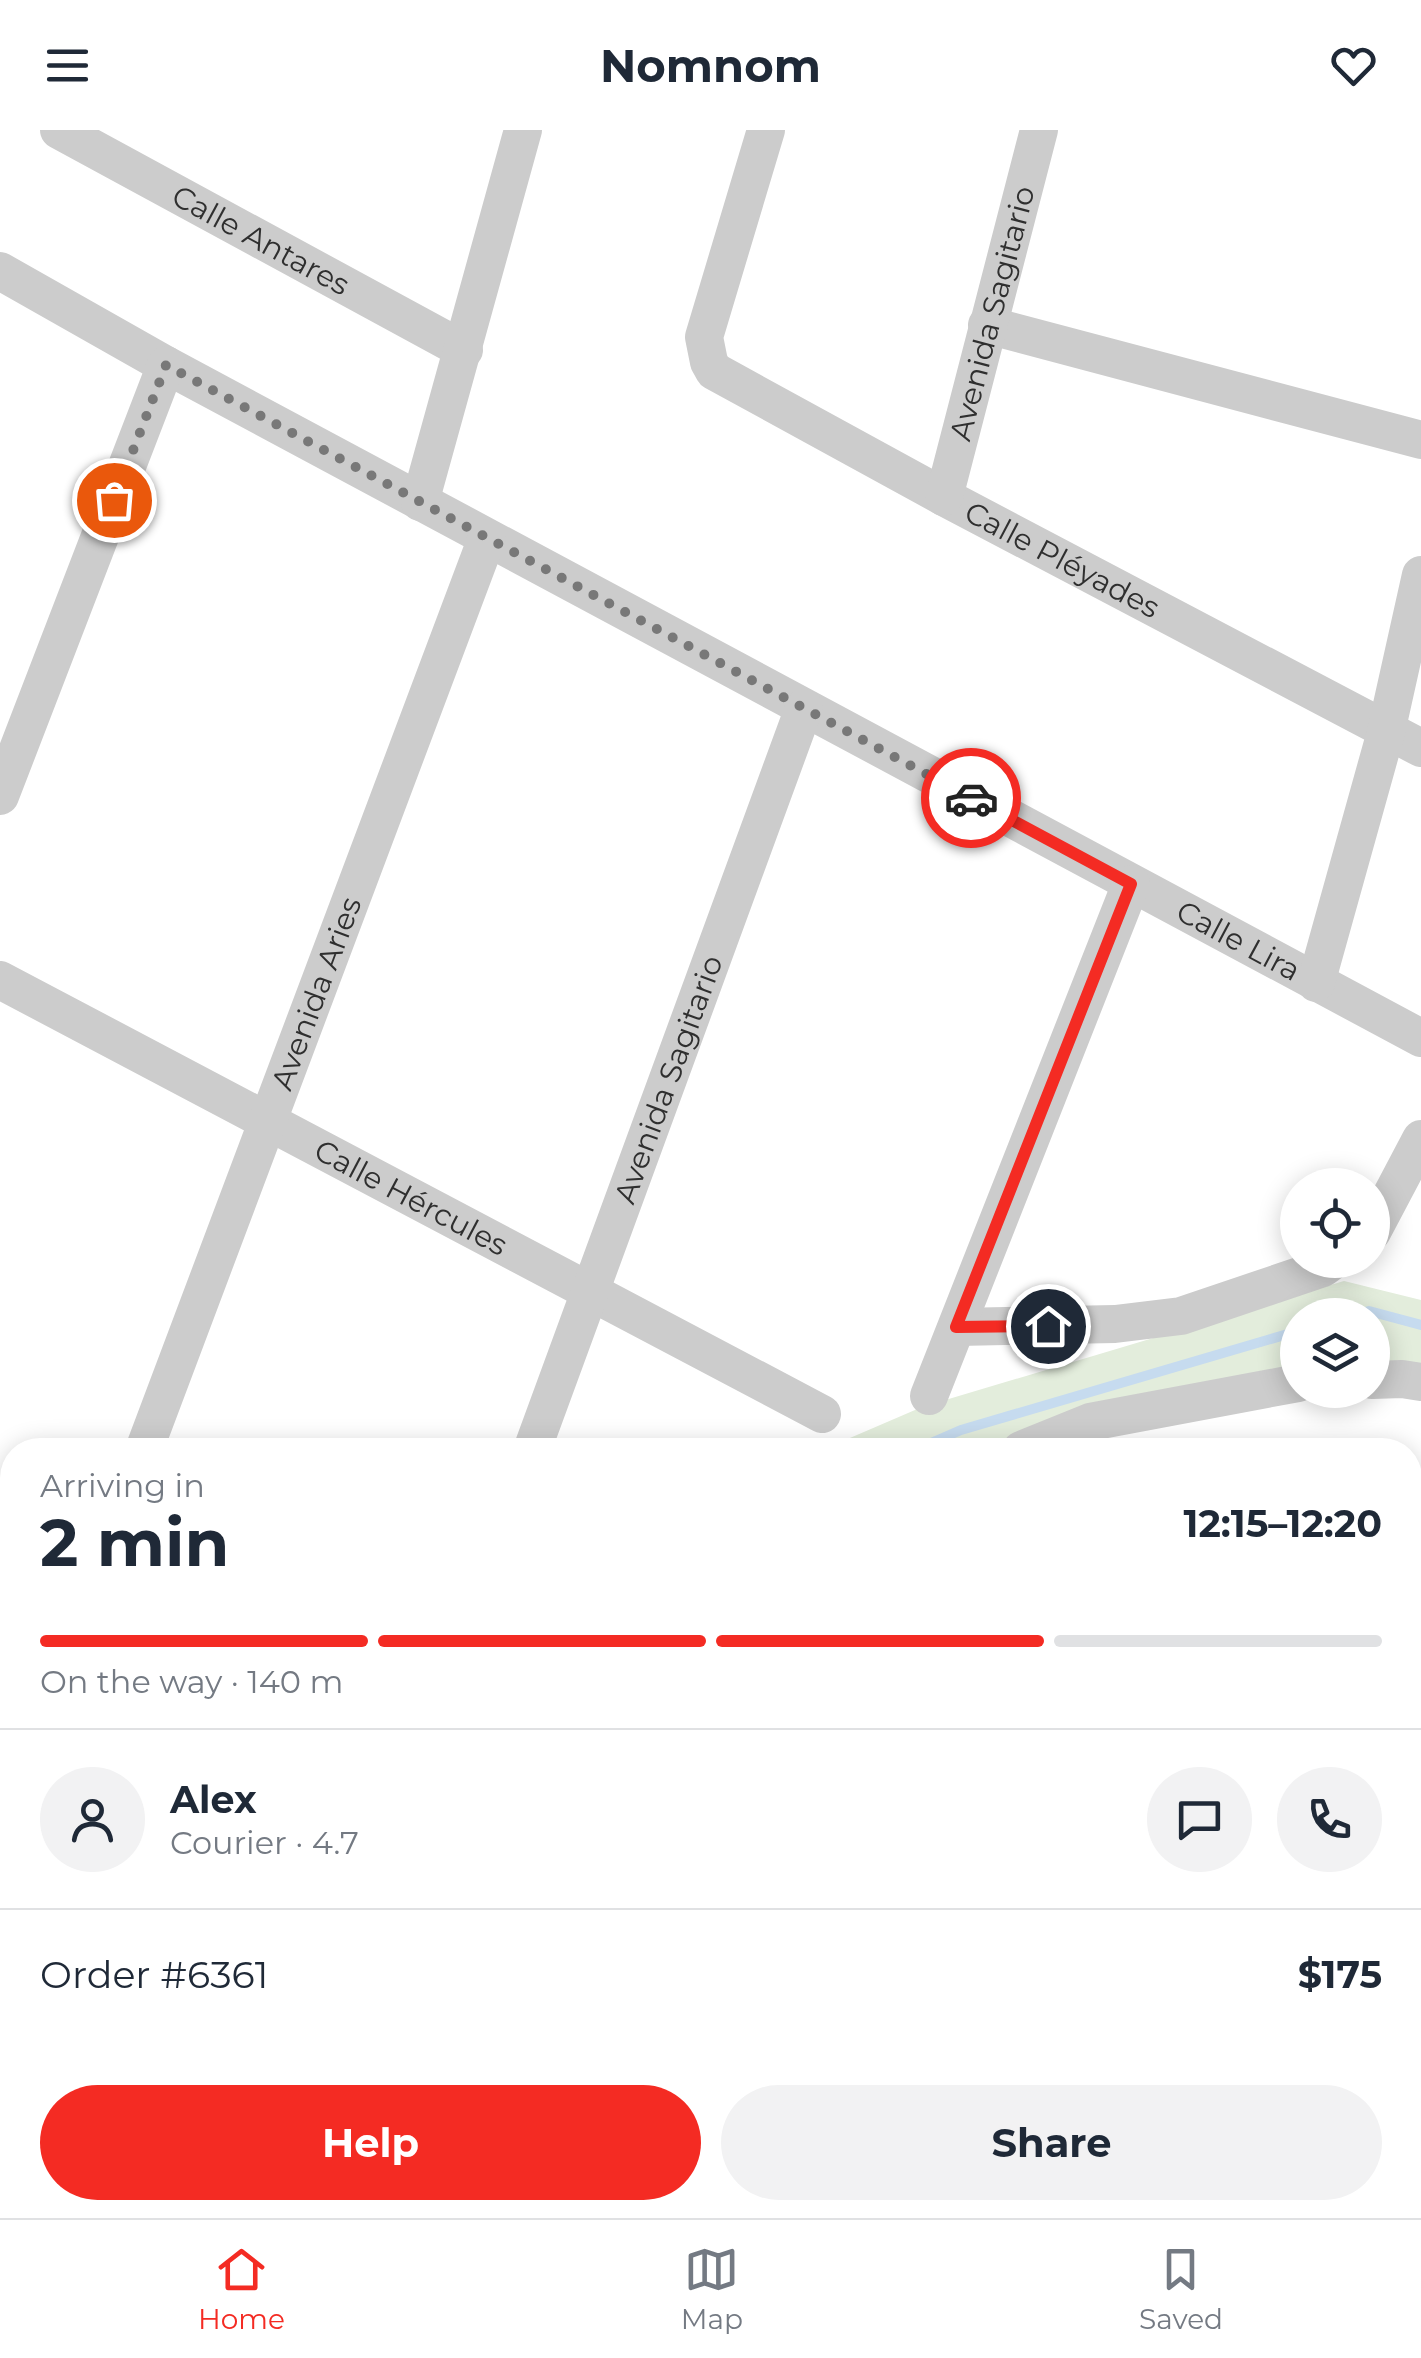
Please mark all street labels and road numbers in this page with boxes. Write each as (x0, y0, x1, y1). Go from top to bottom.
street label: Calle Antares (166, 177, 356, 303)
street label: Avenida Sagitario (941, 182, 1042, 444)
street label: Calle Pléyades (959, 493, 1166, 626)
street label: Avenida Aries (263, 892, 369, 1095)
street label: Calle Lira (1170, 892, 1307, 988)
street label: Avenida Sagitario (606, 950, 730, 1208)
street label: Calle Hércules (308, 1131, 514, 1263)

